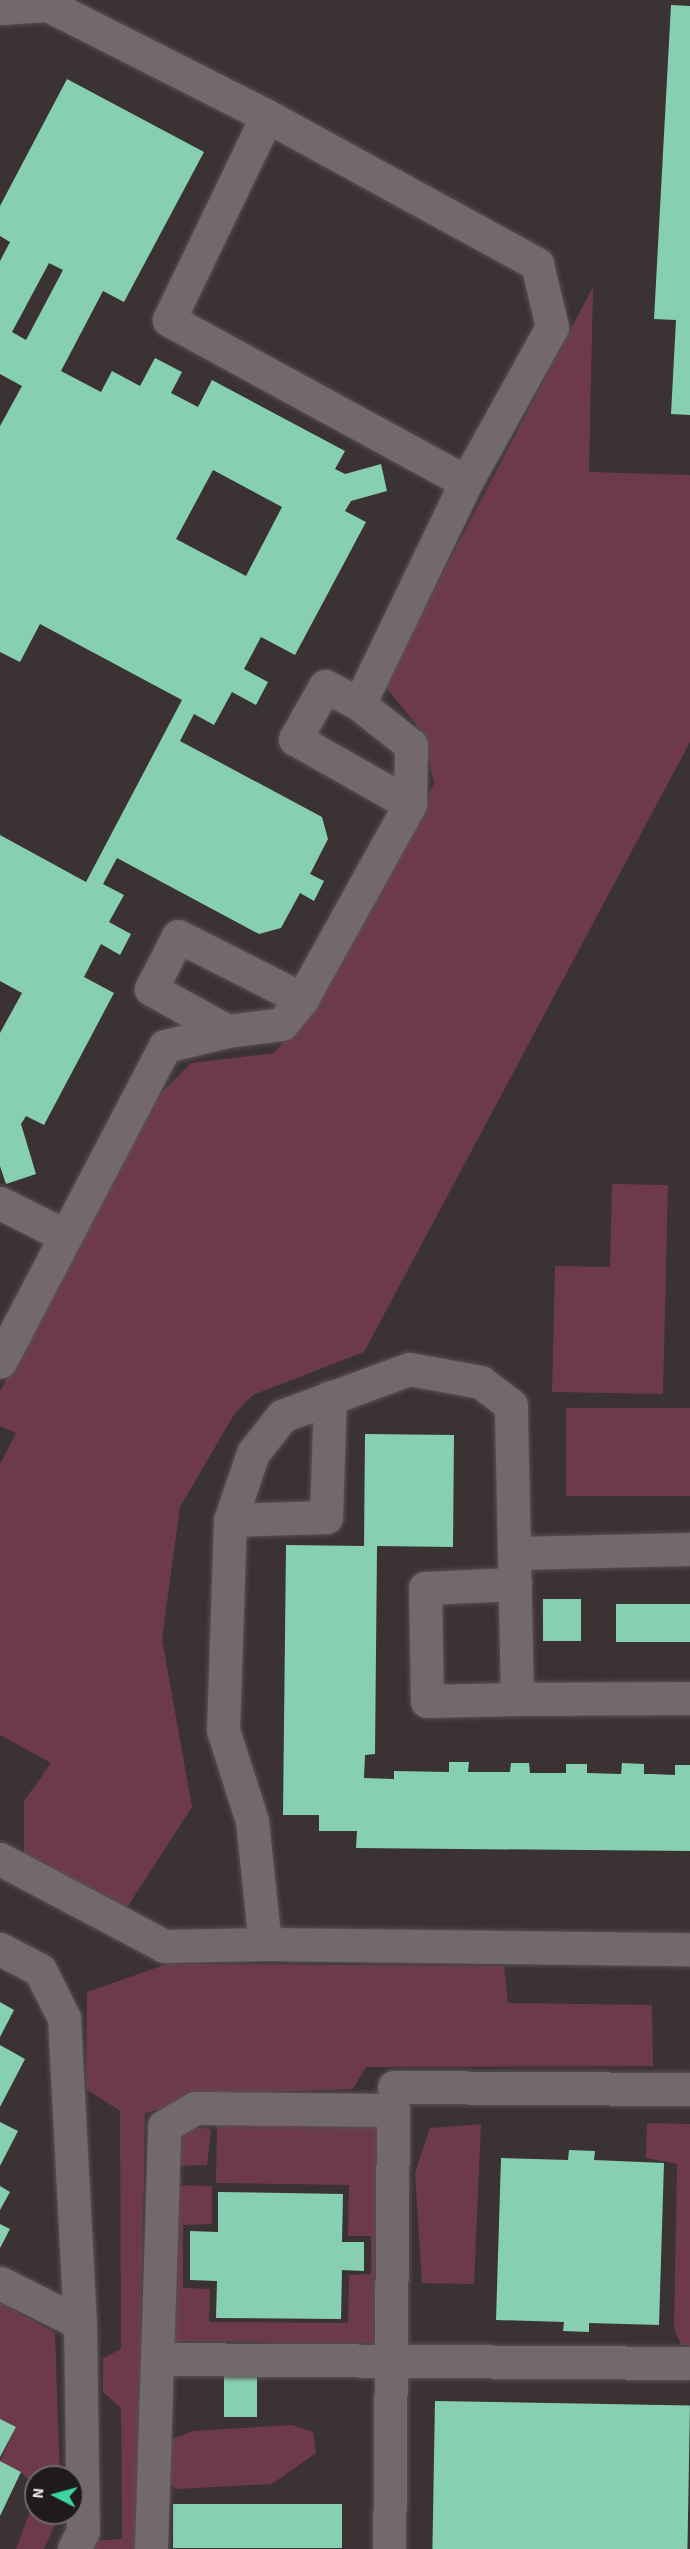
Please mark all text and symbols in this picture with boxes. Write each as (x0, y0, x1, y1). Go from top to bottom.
north arrow (24, 2465, 84, 2525)
text: N (27, 2487, 50, 2500)

